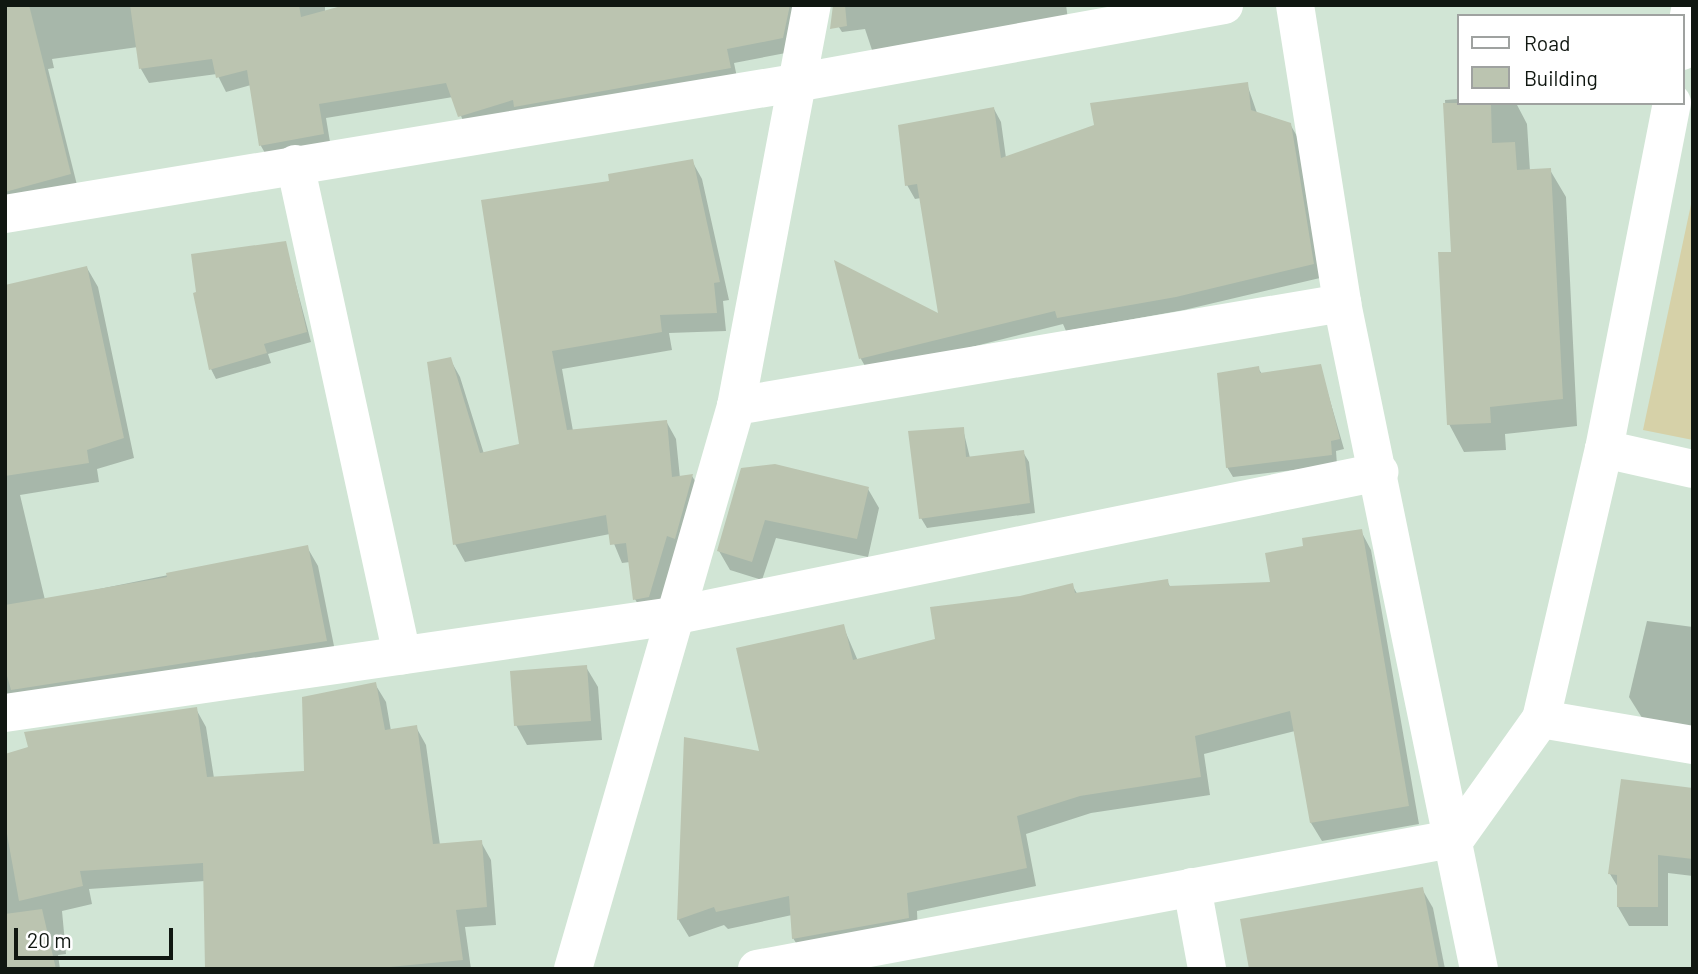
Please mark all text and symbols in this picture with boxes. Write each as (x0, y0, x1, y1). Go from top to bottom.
legend (1456, 14, 1684, 105)
text: Road (1524, 30, 1570, 55)
text: Building (1524, 65, 1598, 90)
scale bar (18, 914, 177, 958)
text: 20 m (27, 927, 72, 952)

